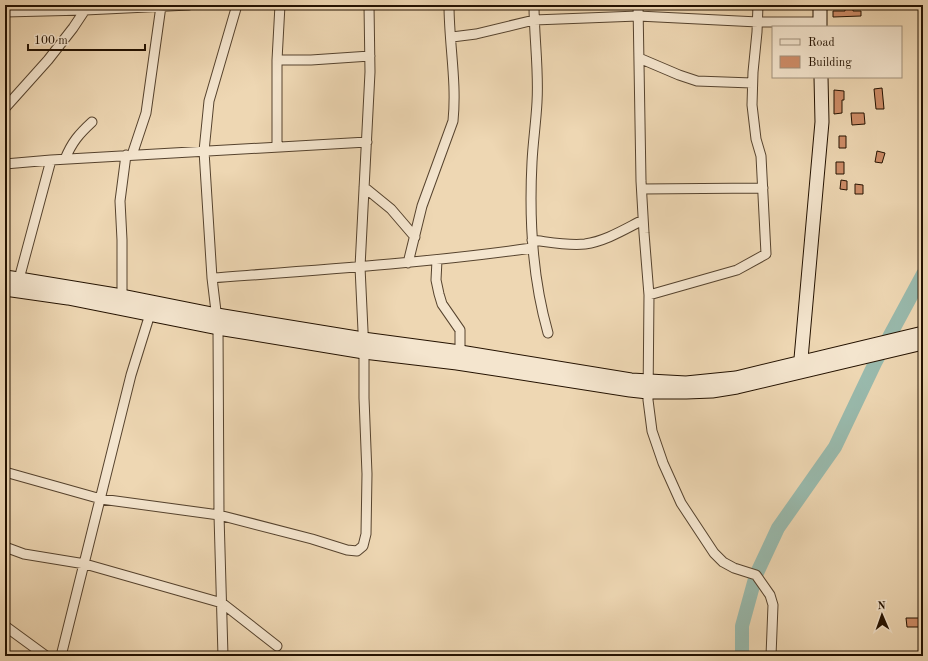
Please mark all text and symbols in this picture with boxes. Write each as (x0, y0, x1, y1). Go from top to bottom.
scale bar (28, 26, 145, 52)
legend (772, 26, 902, 78)
text: 100 m (34, 35, 68, 47)
text: Road (808, 37, 835, 49)
text: Building (808, 57, 852, 69)
north arrow (862, 595, 902, 635)
text: N (877, 601, 887, 612)

